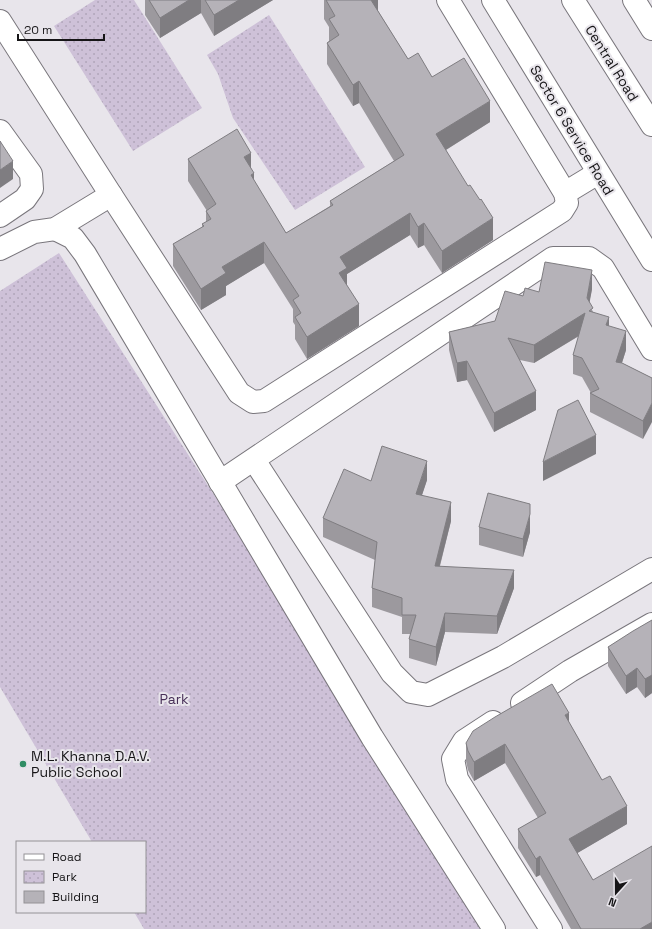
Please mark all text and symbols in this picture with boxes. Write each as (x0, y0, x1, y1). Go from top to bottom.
scale bar (18, 16, 104, 42)
text: 20 m (24, 22, 52, 38)
street label: Central Road (581, 22, 643, 104)
street label: Sector 6 Service Road (526, 62, 618, 198)
park label: Park (159, 690, 189, 708)
place label: M.L. Khanna D.A.V. Public School (31, 747, 150, 781)
marker: M.L. Khanna D.A.V. Public School (18, 759, 28, 769)
legend (16, 841, 146, 913)
text: Road (52, 849, 81, 865)
text: Park (52, 869, 77, 885)
north arrow (596, 873, 636, 913)
text: Building (52, 889, 99, 905)
text: N (606, 894, 618, 910)

